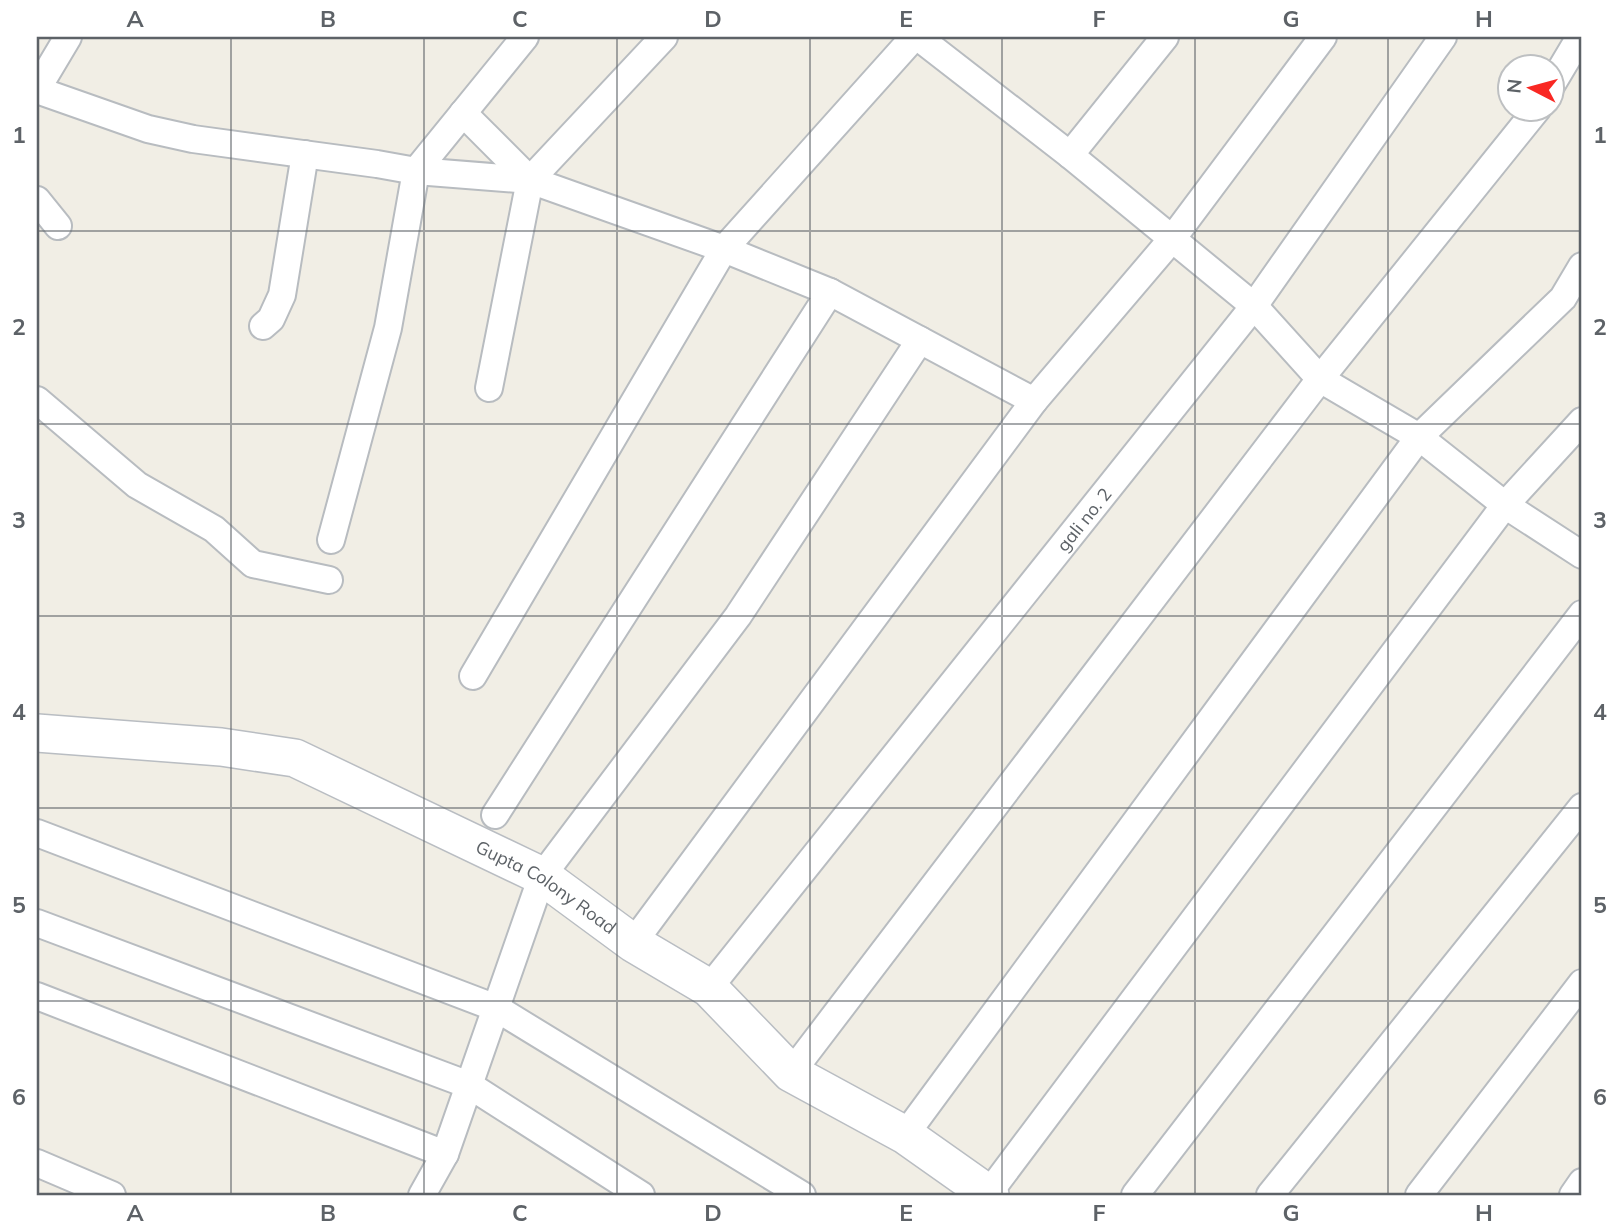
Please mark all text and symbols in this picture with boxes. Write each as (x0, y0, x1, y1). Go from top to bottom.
text: A (126, 4, 144, 33)
text: B (320, 4, 336, 33)
text: C (512, 4, 528, 33)
text: D (704, 4, 722, 33)
text: E (899, 4, 913, 33)
text: F (1092, 4, 1106, 33)
text: G (1282, 4, 1300, 33)
text: H (1475, 4, 1493, 33)
north arrow (1496, 52, 1566, 122)
text: N (1501, 78, 1527, 95)
text: 1 (12, 120, 26, 149)
text: 1 (1593, 120, 1607, 149)
text: 2 (12, 312, 26, 341)
text: 2 (1593, 312, 1607, 341)
street label: gali no. 2 (1051, 483, 1116, 556)
text: 3 (12, 505, 26, 534)
text: 3 (1593, 505, 1607, 534)
text: 4 (12, 697, 26, 726)
text: 4 (1593, 697, 1607, 726)
street label: Gupta Colony Road (472, 835, 621, 938)
text: 5 (12, 890, 26, 919)
text: 5 (1593, 890, 1607, 919)
text: 6 (12, 1082, 26, 1111)
text: 6 (1593, 1082, 1607, 1111)
text: A (126, 1198, 144, 1227)
text: B (320, 1198, 336, 1227)
text: C (512, 1198, 528, 1227)
text: D (704, 1198, 722, 1227)
text: E (899, 1198, 913, 1227)
text: F (1092, 1198, 1106, 1227)
text: G (1282, 1198, 1300, 1227)
text: H (1475, 1198, 1493, 1227)

